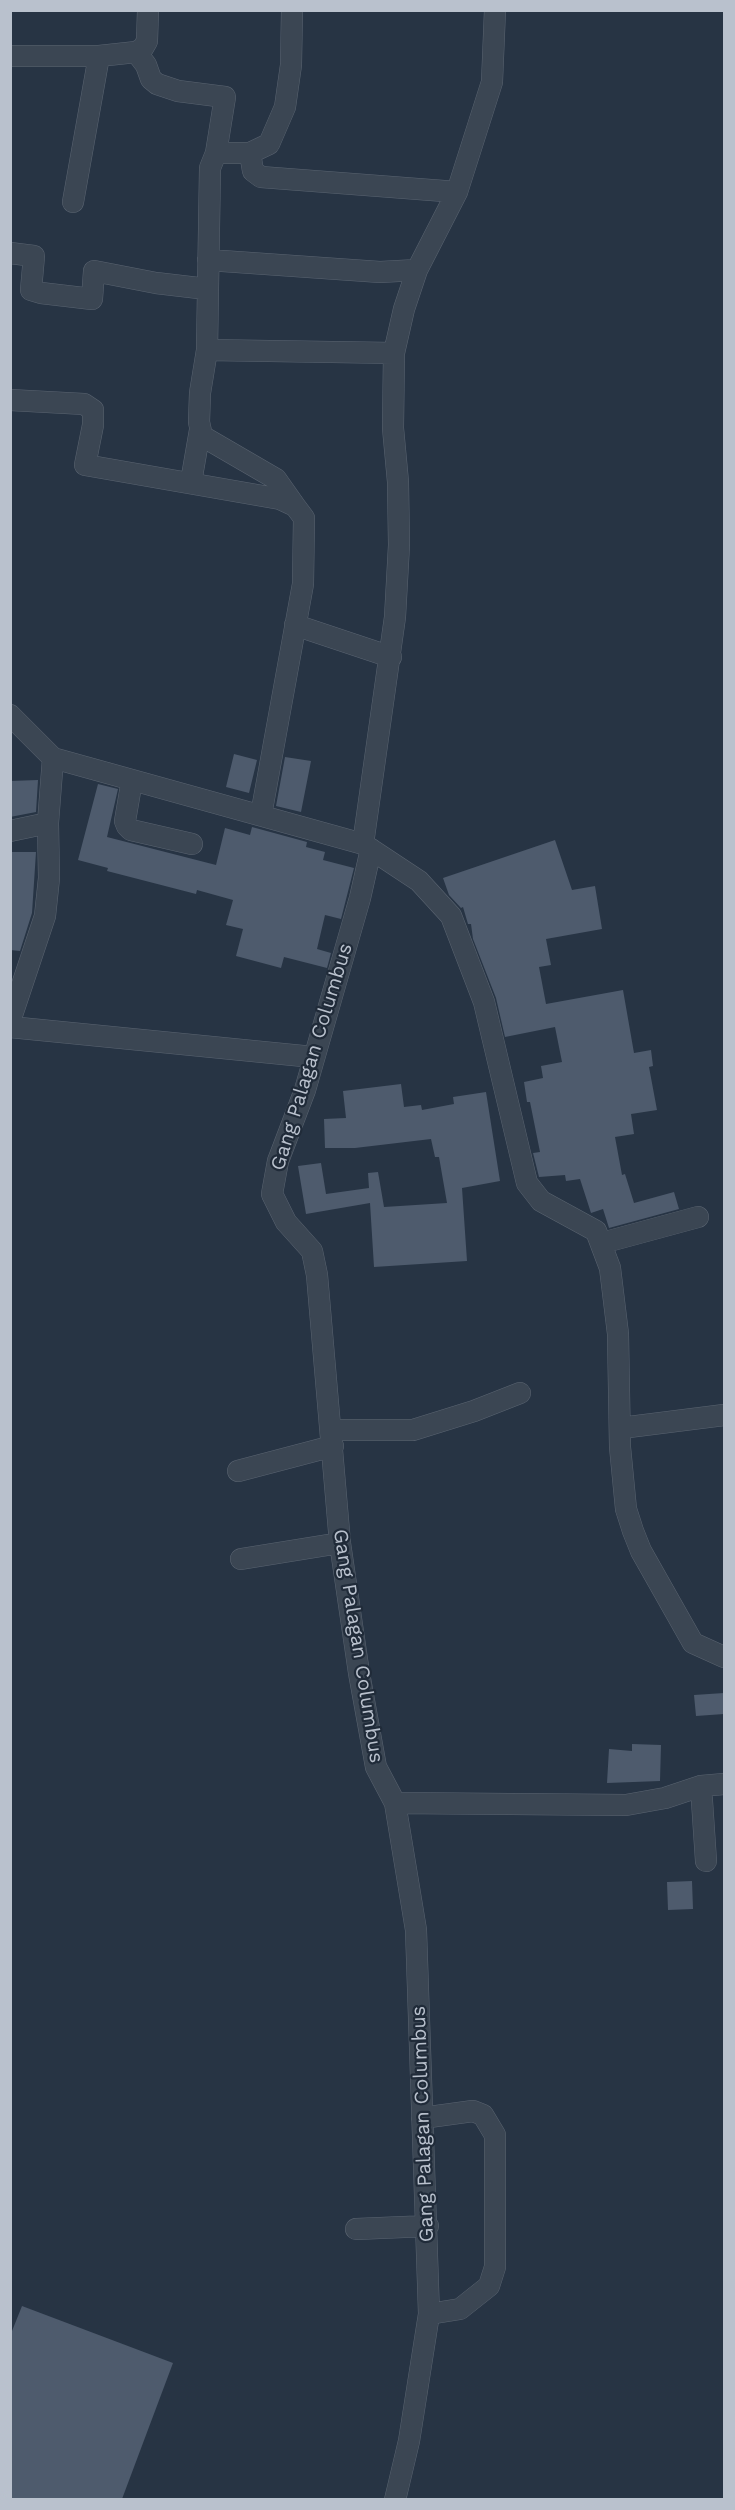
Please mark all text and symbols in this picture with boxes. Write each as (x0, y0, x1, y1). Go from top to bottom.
street label: Gang Palagan Columbus (266, 940, 358, 1174)
street label: Gang Palagan Columbus (328, 1527, 388, 1765)
street label: Gang Palagan Columbus (407, 2005, 439, 2243)

